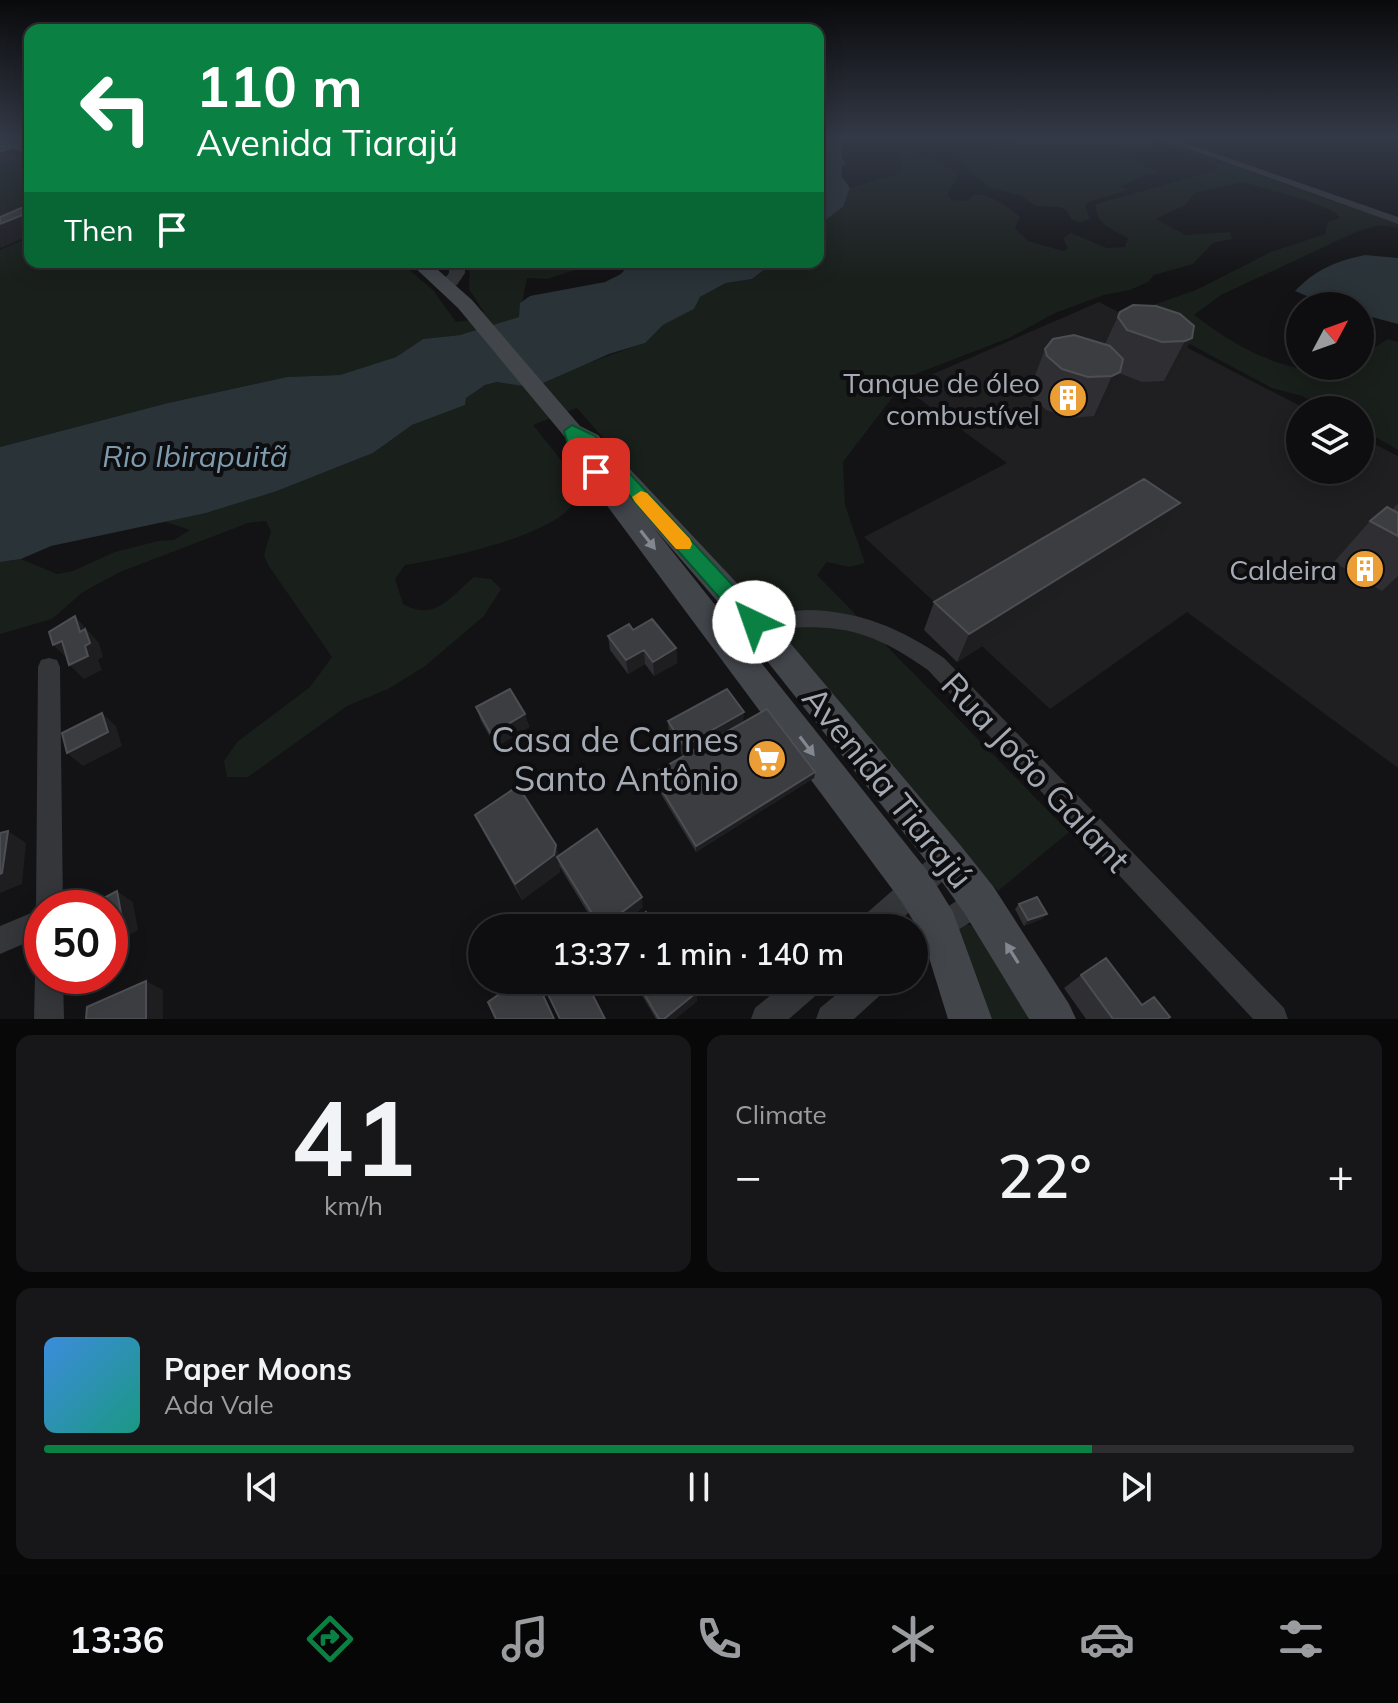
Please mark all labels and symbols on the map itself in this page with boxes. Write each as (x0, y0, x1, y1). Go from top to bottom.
north arrow (1286, 292, 1374, 380)
place label: Tanque de óleo combustível (843, 365, 1040, 432)
building icon: Tanque de óleo combustível (1047, 377, 1089, 419)
water label: Rio Ibirapuitã (102, 437, 288, 475)
pin (562, 438, 630, 506)
one-way arrow (640, 530, 656, 550)
building icon: Caldeira (1344, 548, 1386, 590)
place label: Caldeira (1229, 552, 1337, 587)
position arrow (712, 580, 796, 664)
street label: Rua João Galant (933, 663, 1140, 881)
street label: Avenida Tiarajú (793, 677, 983, 897)
place label: Casa de Carnes Santo Antônio (491, 718, 739, 800)
one-way arrow (798, 736, 814, 756)
supermarket icon: Casa de Carnes Santo Antônio (746, 738, 788, 780)
speed limit sign: 50 (24, 890, 128, 994)
one-way arrow (1006, 942, 1020, 964)

